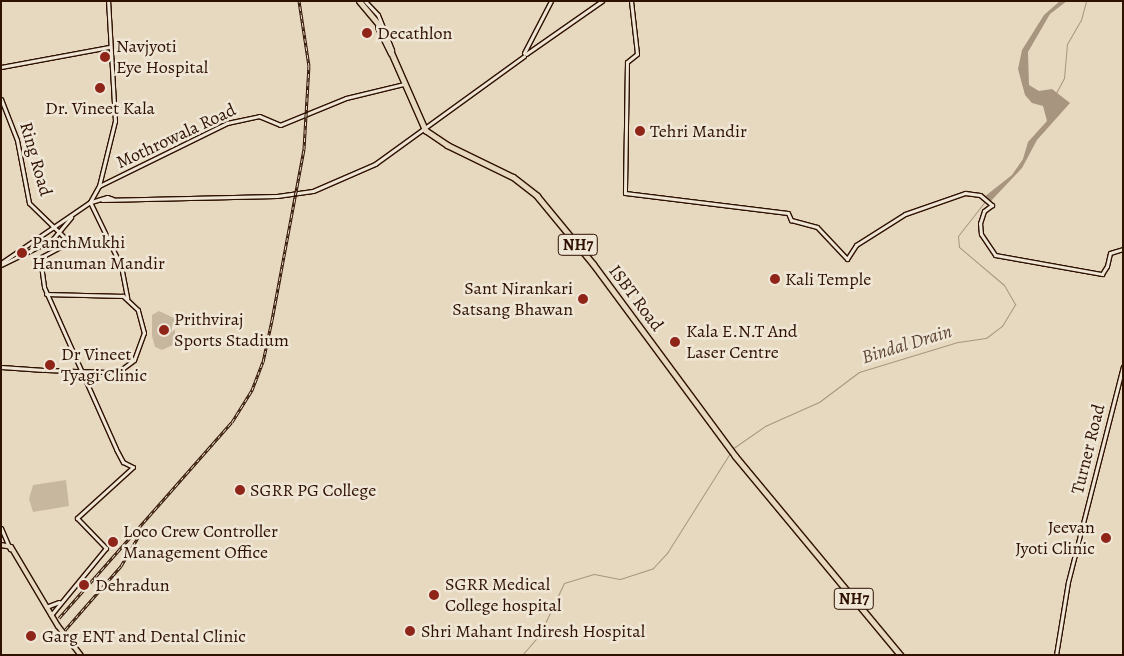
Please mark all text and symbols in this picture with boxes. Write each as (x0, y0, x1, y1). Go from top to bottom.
place label: Decathlon (377, 22, 452, 44)
marker: Decathlon (361, 27, 373, 39)
place label: Navjyoti Eye Hospital (116, 36, 208, 78)
marker: Navjyoti Eye Hospital (98, 50, 112, 64)
marker: Dr. Vineet Kala (93, 81, 107, 95)
place label: Dr. Vineet Kala (45, 97, 155, 119)
street label: Mothrowala Road (113, 99, 239, 173)
street label: Ring Road (15, 120, 57, 198)
place label: Tehri Mandir (650, 120, 747, 142)
marker: Tehri Mandir (634, 125, 646, 137)
place label: PanchMukhi Hanuman Mandir (32, 232, 165, 274)
road number: NH7 (557, 232, 599, 258)
marker: PanchMukhi Hanuman Mandir (16, 247, 28, 259)
street label: ISBT Road (604, 261, 668, 335)
place label: Kali Temple (785, 268, 871, 290)
marker: Kali Temple (769, 273, 781, 285)
place label: Sant Nirankari Satsang Bhawan (452, 278, 573, 320)
marker: Sant Nirankari Satsang Bhawan (577, 293, 589, 305)
place label: Prithviraj Sports Stadium (174, 309, 289, 352)
water label: Bindal Drain (859, 320, 955, 370)
place label: Kala E.N.T And Laser Centre (686, 321, 798, 364)
marker: Prithviraj Sports Stadium (158, 324, 170, 336)
marker: Kala E.N.T And Laser Centre (668, 335, 682, 349)
place label: Dr Vineet Tyagi Clinic (61, 344, 147, 386)
marker: Dr Vineet Tyagi Clinic (43, 358, 57, 372)
street label: Turner Road (1066, 402, 1110, 496)
place label: SGRR PG College (250, 479, 376, 501)
marker: SGRR PG College (234, 484, 246, 496)
place label: Jeevan Jyoti Clinic (1015, 517, 1095, 560)
place label: Loco Crew Controller Management Office (123, 521, 278, 564)
marker: Jeevan Jyoti Clinic (1099, 531, 1113, 545)
marker: Loco Crew Controller Management Office (107, 536, 119, 548)
place label: Dehradun (95, 574, 170, 596)
place label: SGRR Medical College hospital (445, 574, 561, 616)
marker: Dehradun (77, 578, 91, 592)
road number: NH7 (833, 586, 875, 612)
marker: SGRR Medical College hospital (427, 588, 441, 602)
place label: Shri Mahant Indiresh Hospital (421, 620, 645, 642)
marker: Shri Mahant Indiresh Hospital (403, 624, 417, 638)
place label: Garg ENT and Dental Clinic (42, 625, 246, 647)
marker: Garg ENT and Dental Clinic (24, 629, 38, 643)

